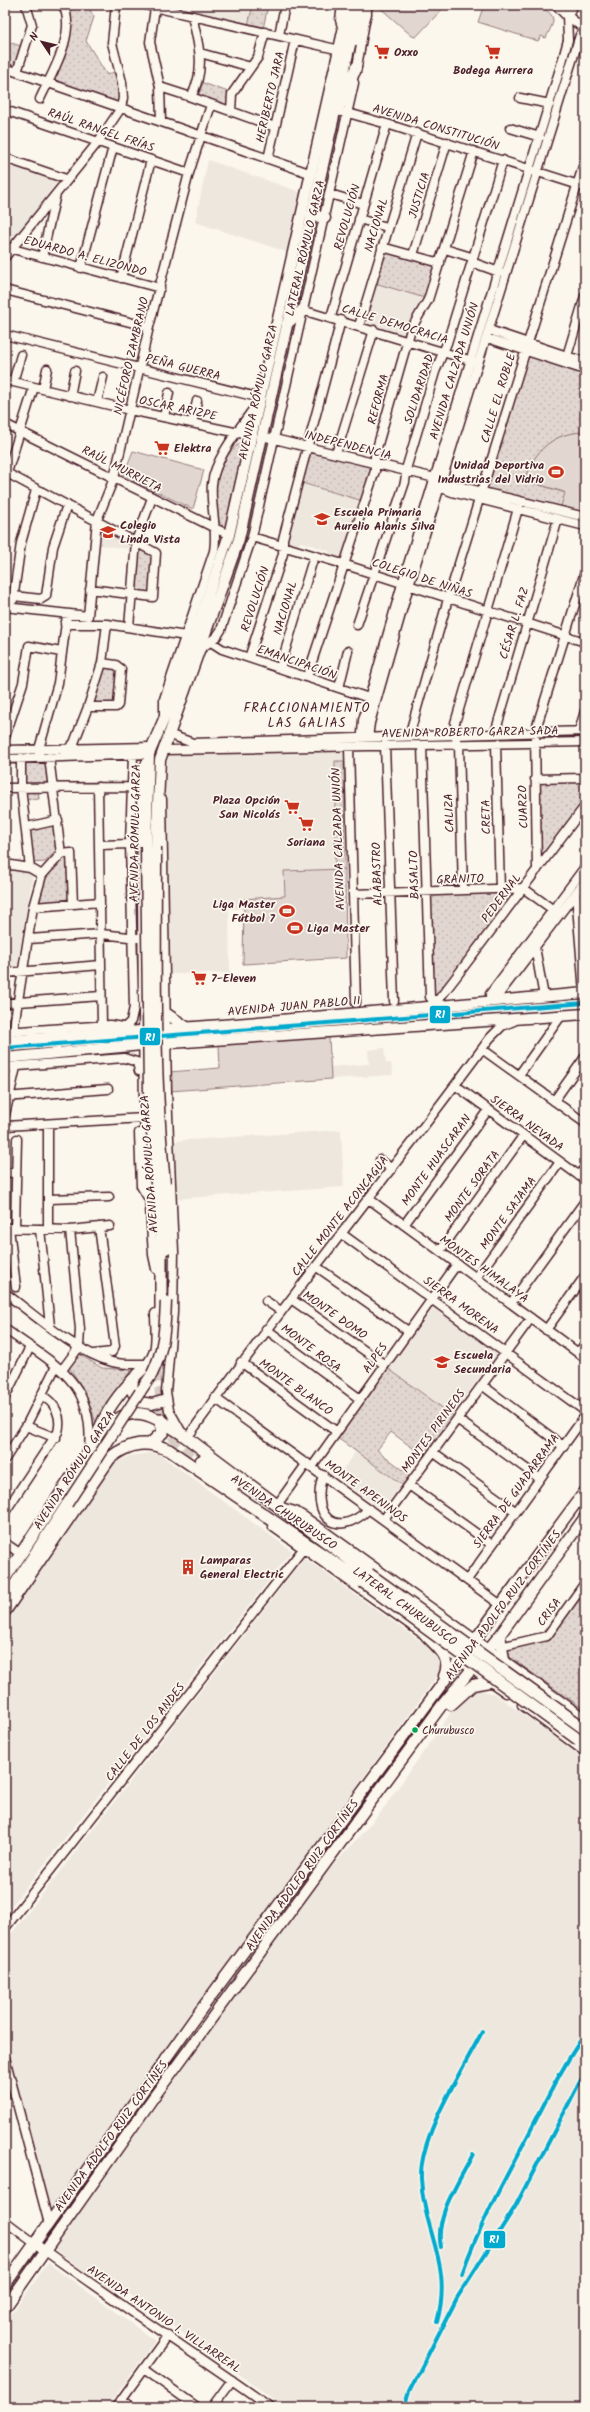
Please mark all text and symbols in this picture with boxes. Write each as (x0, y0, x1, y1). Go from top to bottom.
north arrow (22, 22, 62, 62)
text: N (25, 29, 44, 45)
supermarket icon: Oxxo (373, 43, 391, 61)
place label: Oxxo (394, 43, 419, 62)
supermarket icon: Bodega Aurrera (484, 43, 502, 61)
street label: HERIBERTO JARA (251, 50, 290, 145)
place label: Bodega Aurrera (453, 61, 533, 80)
street label: AVENIDA CONSTITUCIÓN (370, 99, 502, 156)
street label: RAÚL RANGEL FRÍAS (45, 103, 157, 158)
street label: JUSTICIA (403, 170, 436, 221)
street label: LATERAL RÓMULO GARZA (281, 178, 330, 318)
street label: REVOLUCIÓN (329, 182, 366, 252)
street label: NACIONAL (359, 196, 394, 255)
street label: EDUARDO A. ELIZONDO (21, 231, 149, 282)
street label: NICÉFORO ZAMBRANO (109, 295, 154, 417)
street label: CALLE DEMOCRACIA (339, 299, 451, 350)
street label: AVENIDA CALZADA UNIÓN (425, 300, 484, 442)
street label: AVENIDA RÓMULO GARZA (234, 323, 283, 462)
street label: PEÑA GUERRA (143, 349, 222, 386)
street label: CALLE EL ROBLE (476, 350, 522, 446)
street label: SOLIDARIDAD (399, 351, 440, 427)
street label: REFORMA (363, 372, 394, 426)
street label: OSCAR ARIZPE (137, 391, 219, 426)
street label: INDEPENDENCIA (302, 425, 394, 466)
supermarket icon: Elektra (153, 439, 171, 457)
place label: Elektra (174, 439, 211, 458)
street label: RAÚL MURRIETA (78, 441, 165, 498)
place label: Unidad Deportiva Industrias del Vidrio (437, 456, 545, 489)
sports icon: Unidad Deportiva Industrias del Vidrio (547, 463, 565, 481)
place label: Escuela Primaria Aurelio Alanis Silva (334, 503, 435, 536)
school or university icon: Escuela Primaria Aurelio Alanis Silva (313, 510, 331, 528)
place label: Colegio Linda Vista (120, 516, 180, 549)
school or university icon: Colegio Linda Vista (99, 523, 117, 541)
street label: COLEGIO DE NIÑAS (369, 553, 475, 604)
street label: REVOLUCIÓN (236, 564, 275, 634)
street label: NACIONAL (268, 579, 303, 638)
street label: CÉSAR L. FAZ (494, 585, 535, 662)
street label: EMANCIPACIÓN (254, 640, 339, 685)
district label: FRACCIONAMIENTO LAS GALIAS (243, 698, 371, 734)
street label: AVENIDA ROBERTO GARZA SADA (381, 721, 559, 744)
street label: AVENIDA RÓMULO GARZA (125, 764, 146, 902)
street label: AVENIDA CALZADA UNIÓN (327, 767, 350, 911)
street label: CUARZO (513, 784, 534, 829)
place label: Plaza Opción San Nicolás (213, 791, 280, 824)
street label: CALIZA (439, 793, 460, 833)
supermarket icon: Plaza Opción San Nicolás (283, 798, 301, 816)
street label: CRETA (477, 799, 496, 835)
supermarket icon: Soriana (297, 815, 315, 833)
place label: Soriana (287, 833, 325, 852)
street label: ALABASTRO (367, 841, 388, 906)
street label: BASALTO (404, 850, 425, 900)
street label: GRANITO (436, 869, 485, 890)
street label: PEDERNAL (477, 870, 526, 927)
place label: Liga Master Fútbol 7 (212, 895, 276, 928)
sports icon: Liga Master Fútbol 7 (278, 902, 296, 920)
sports icon: Liga Master (286, 919, 304, 937)
place label: Liga Master (307, 919, 370, 938)
supermarket icon: 7-Eleven (190, 969, 208, 987)
place label: 7-Eleven (211, 969, 257, 988)
street label: AVENIDA JUAN PABLO II (227, 991, 361, 1022)
line badge: R1 (429, 1005, 451, 1024)
text: R1 (435, 1006, 446, 1024)
line badge: R1 (139, 1027, 161, 1046)
text: R1 (145, 1029, 156, 1047)
street label: SIERRA NEVADA (486, 1090, 568, 1157)
street label: AVENIDA RÓMULO GARZA (135, 1094, 164, 1234)
street label: MONTE HUASCARAN (397, 1111, 476, 1210)
street label: MONTE SORATA (440, 1146, 505, 1226)
street label: CALLE MONTE ACONCAGUA (287, 1152, 394, 1281)
street label: MONTE SAJAMA (475, 1173, 542, 1254)
street label: MONTES HIMALAYA (435, 1231, 532, 1308)
street label: SIERRA MORENA (419, 1271, 502, 1339)
street label: MONTE DOMO (298, 1286, 371, 1345)
street label: MONTE ROSA (277, 1319, 345, 1377)
street label: ALPES (358, 1339, 393, 1378)
place label: Escuela Secundaria (454, 1346, 511, 1379)
school or university icon: Escuela Secundaria (433, 1353, 451, 1371)
street label: MONTE BLANCO (255, 1354, 337, 1421)
street label: MONTES PIRINEOS (396, 1385, 471, 1477)
street label: AVENIDA RÓMULO GARZA (29, 1407, 120, 1534)
street label: SIERRA DE GUADARRAMA (468, 1430, 565, 1553)
street label: MONTE APENINOS (321, 1455, 411, 1528)
street label: AVENIDA CHURUBUSCO (227, 1470, 341, 1556)
street label: AVENIDA ADOLFO RUIZ CORTÍNES (441, 1526, 566, 1684)
place label: Lamparas General Electric (200, 1551, 284, 1584)
building icon: Lamparas General Electric (179, 1558, 197, 1576)
street label: LATERAL CHURUBUSCO (348, 1562, 461, 1651)
street label: CRISA (532, 1594, 566, 1631)
street label: CALLE DE LOS ANDES (101, 1678, 190, 1786)
place label: Churubusco (422, 1722, 474, 1740)
marker: Churubusco (410, 1725, 420, 1735)
street label: AVENIDA ADOLFO RUIZ CORTÍNES (241, 1795, 364, 1955)
street label: AVENIDA ADOLFO RUIZ CORTÍNES (50, 2056, 173, 2216)
line badge: R1 (483, 2230, 506, 2249)
text: R1 (489, 2231, 500, 2249)
street label: AVENIDA ANTONIO I. VILLARREAL (83, 2261, 245, 2378)

